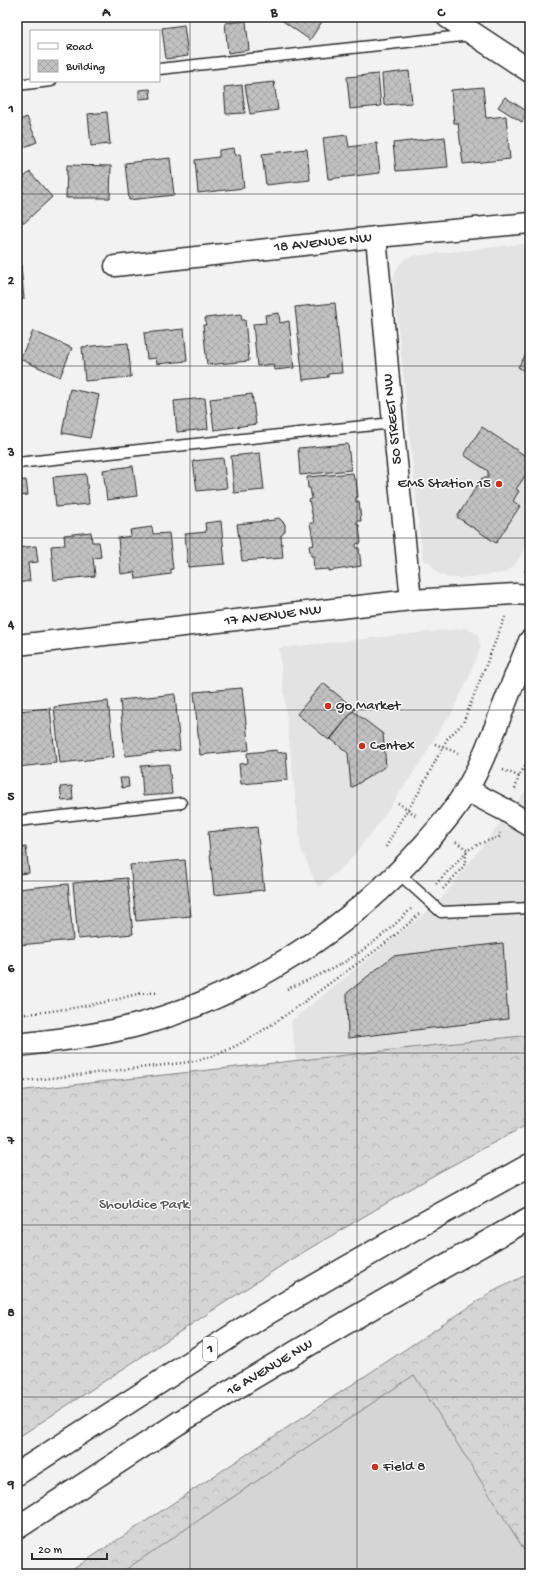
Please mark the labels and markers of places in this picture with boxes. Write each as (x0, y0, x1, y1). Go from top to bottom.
place label: EMS Station 15 (398, 475, 491, 493)
marker: EMS Station 15 (494, 479, 504, 489)
place label: go Market (336, 697, 402, 715)
marker: go Market (323, 701, 333, 711)
place label: Centex (370, 737, 415, 755)
marker: Centex (357, 741, 367, 751)
place label: Field 8 (382, 1458, 426, 1476)
marker: Field 8 (370, 1462, 380, 1472)

